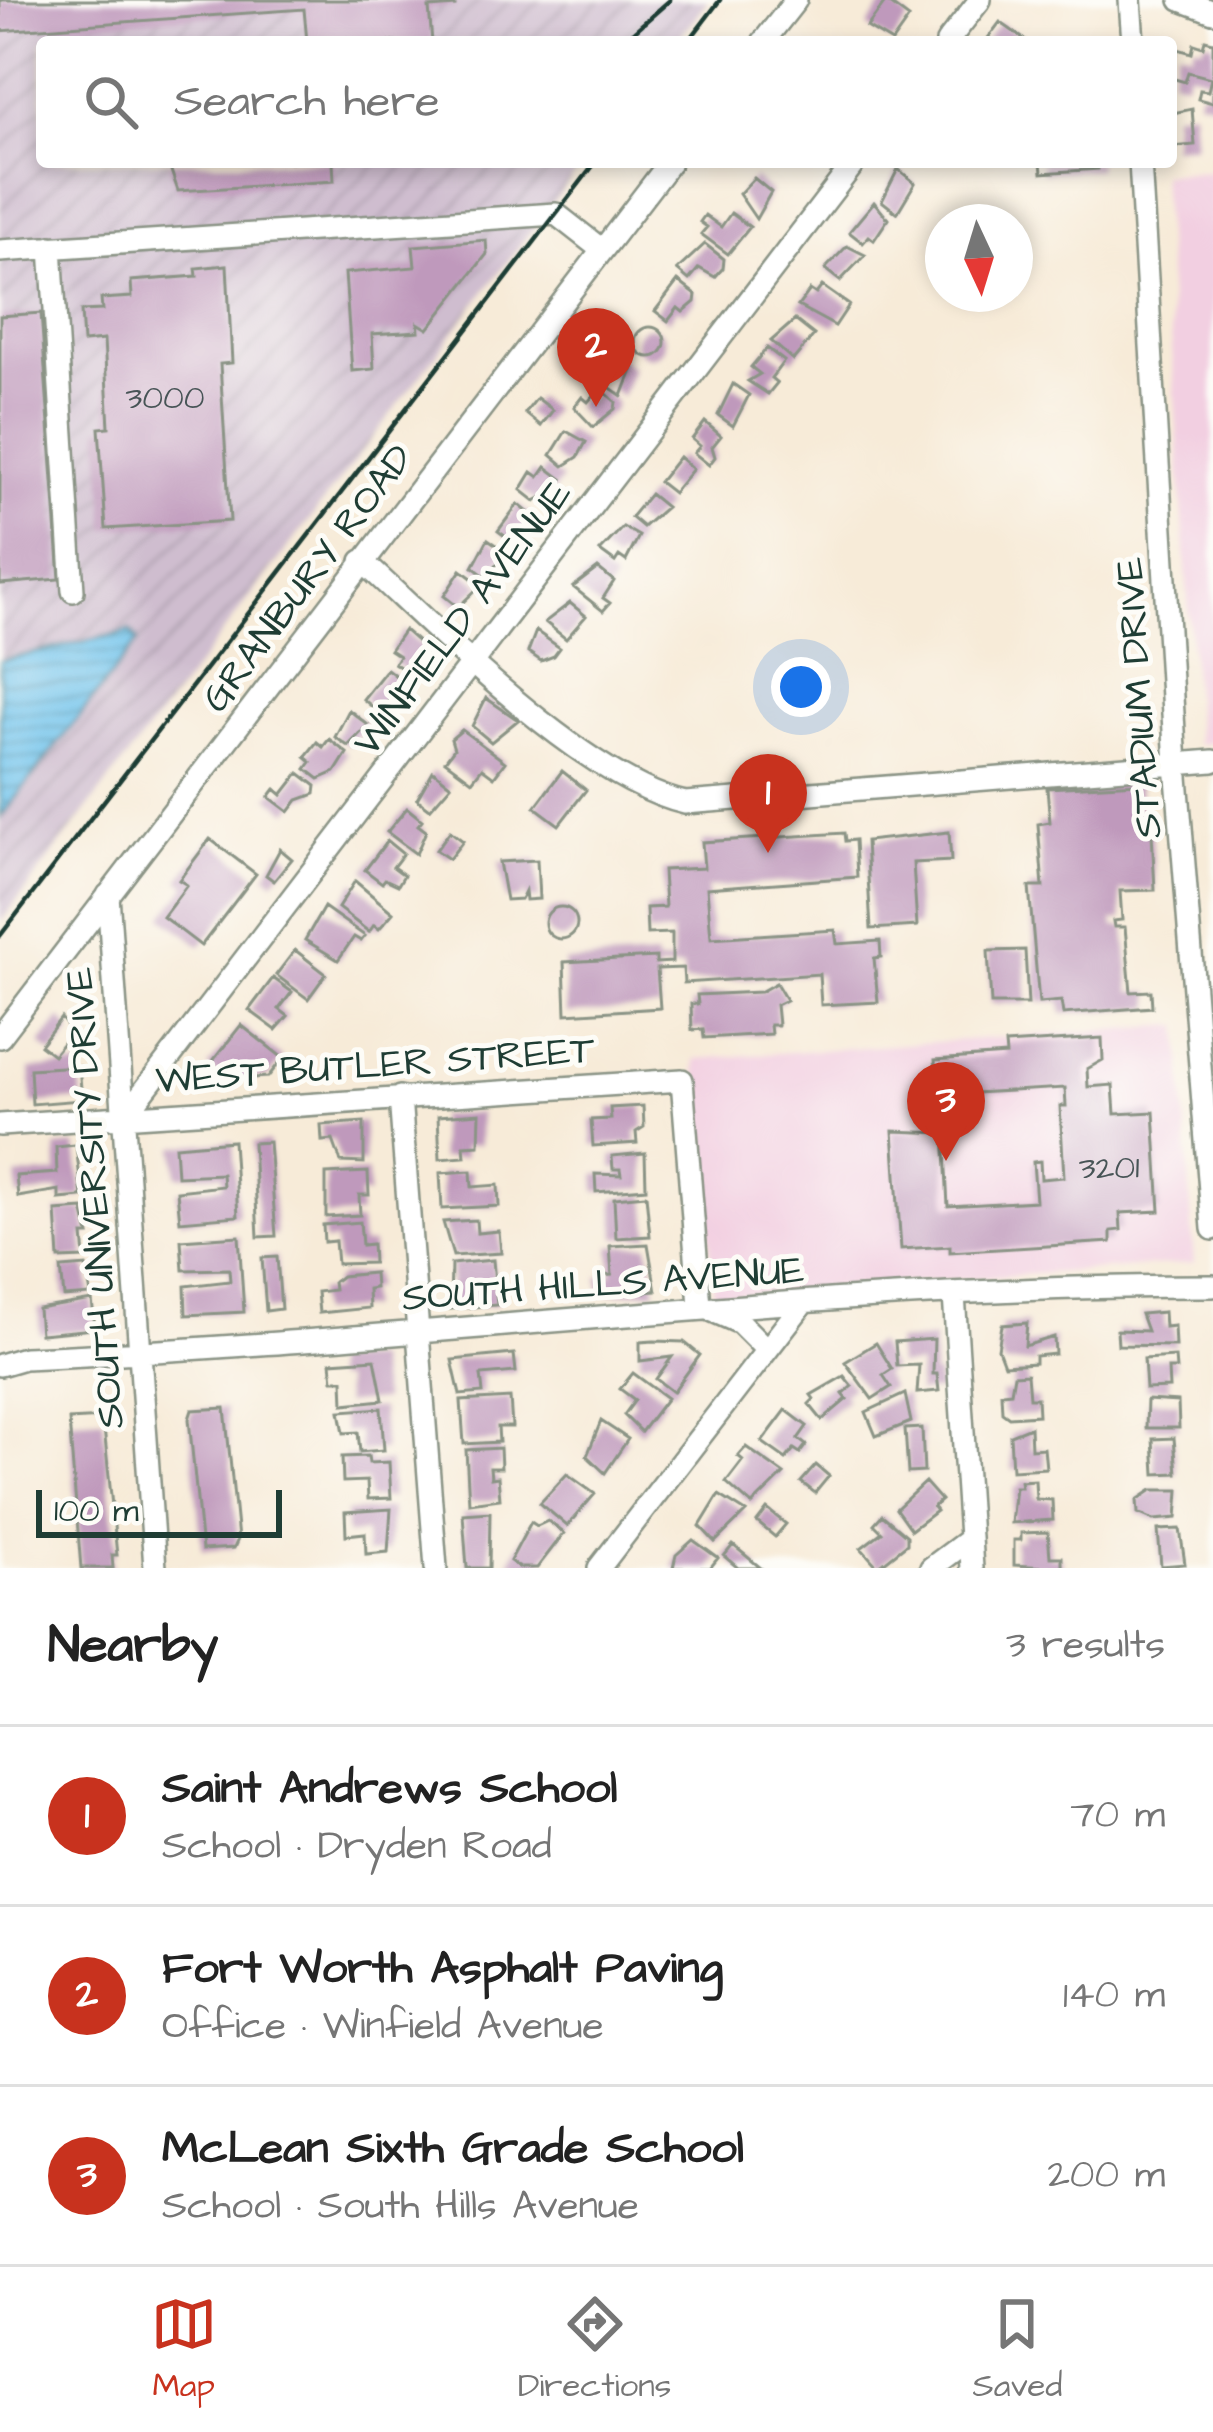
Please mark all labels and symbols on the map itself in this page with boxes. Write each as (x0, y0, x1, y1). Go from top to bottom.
north arrow (925, 204, 1033, 312)
pin: 2 (557, 308, 635, 407)
house number: 3000 (125, 375, 205, 421)
street label: GRANBURY ROAD (190, 434, 427, 724)
street label: WINFIELD AVENUE (342, 470, 585, 768)
street label: STADIUM DRIVE (1103, 555, 1177, 840)
your location (771, 657, 831, 717)
pin: 1 (729, 754, 807, 853)
street label: SOUTH UNIVERSITY DRIVE (53, 965, 139, 1430)
street label: WEST BUTLER STREET (154, 1024, 597, 1108)
pin: 3 (907, 1062, 985, 1161)
house number: 3201 (1079, 1145, 1139, 1191)
street label: SOUTH HILLS AVENUE (400, 1244, 806, 1326)
scale bar (36, 1484, 282, 1537)

